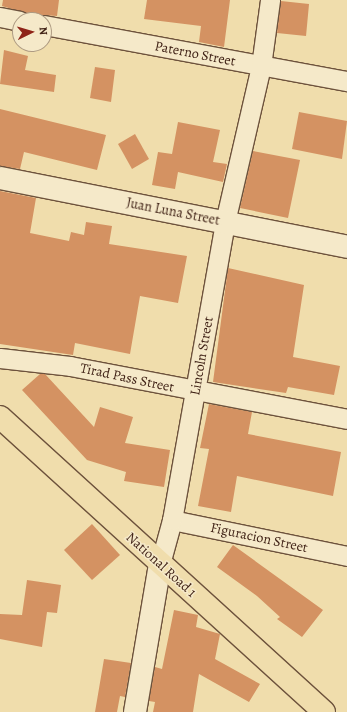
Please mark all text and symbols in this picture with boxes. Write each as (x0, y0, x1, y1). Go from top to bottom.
north arrow (12, 12, 52, 52)
text: N (36, 26, 51, 36)
street label: Paterno Street (153, 38, 237, 70)
street label: Juan Luna Street (125, 195, 221, 229)
street label: Lincoln Street (187, 315, 217, 397)
street label: Tirad Pass Street (78, 360, 176, 396)
street label: Figuracion Street (209, 520, 309, 556)
street label: National Road 1 (122, 529, 200, 601)

